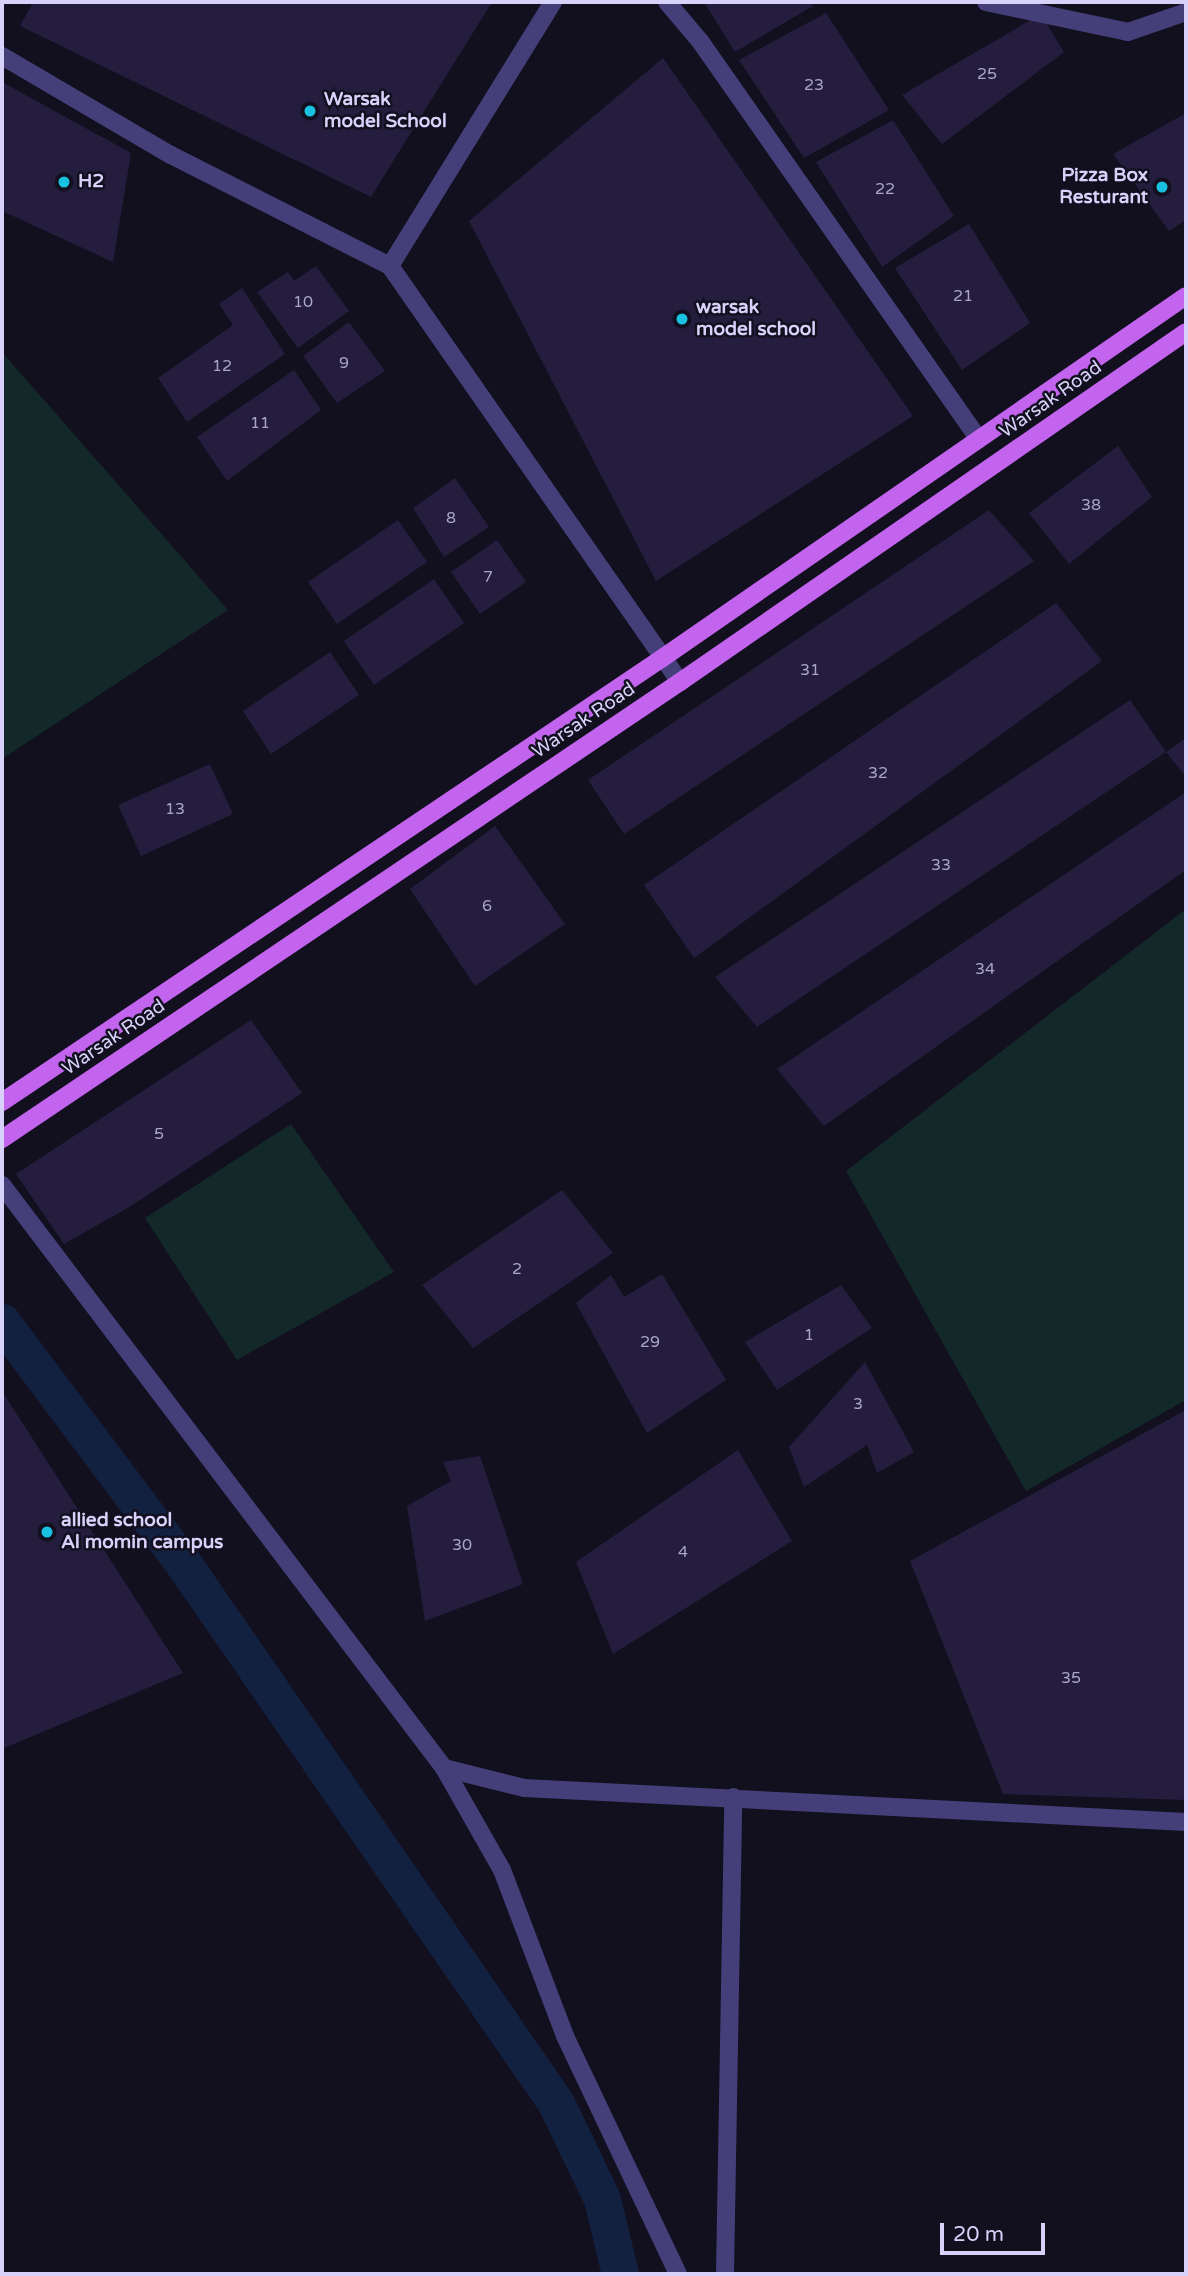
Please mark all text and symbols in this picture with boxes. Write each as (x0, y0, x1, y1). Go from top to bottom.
house number: 25 (977, 64, 997, 84)
house number: 23 (804, 75, 824, 95)
place label: Warsak model School (324, 89, 447, 133)
marker: Warsak model School (302, 103, 318, 119)
place label: Pizza Box Resturant (1059, 165, 1148, 209)
place label: H2 (78, 171, 104, 193)
marker: H2 (56, 174, 72, 190)
house number: 22 (875, 179, 895, 199)
marker: Pizza Box Resturant (1154, 179, 1170, 195)
house number: 21 (953, 286, 973, 306)
house number: 10 (293, 292, 313, 312)
place label: warsak model school (696, 297, 816, 341)
marker: warsak model school (674, 311, 690, 327)
house number: 9 (339, 353, 349, 373)
house number: 12 (212, 356, 232, 376)
street label: Warsak Road (996, 356, 1106, 444)
house number: 11 (250, 413, 270, 433)
house number: 38 (1081, 495, 1101, 515)
house number: 8 (446, 508, 456, 528)
house number: 7 (483, 567, 493, 587)
house number: 31 (800, 660, 820, 680)
street label: Warsak Road (528, 678, 640, 764)
house number: 32 (868, 763, 888, 783)
house number: 13 (165, 799, 185, 819)
house number: 33 (931, 855, 951, 875)
house number: 6 (482, 896, 492, 916)
house number: 34 (975, 959, 995, 979)
street label: Warsak Road (58, 995, 170, 1081)
house number: 5 (154, 1124, 164, 1144)
house number: 2 (512, 1259, 522, 1279)
house number: 1 (804, 1325, 814, 1345)
house number: 29 (640, 1332, 660, 1352)
house number: 3 (853, 1394, 863, 1414)
place label: allied school Al momin campus (61, 1510, 223, 1554)
marker: allied school Al momin campus (39, 1524, 55, 1540)
house number: 30 (452, 1535, 472, 1555)
house number: 4 (678, 1542, 688, 1562)
house number: 35 (1061, 1668, 1081, 1688)
scale bar (943, 2210, 1048, 2254)
text: 20 m (953, 2222, 1004, 2247)

